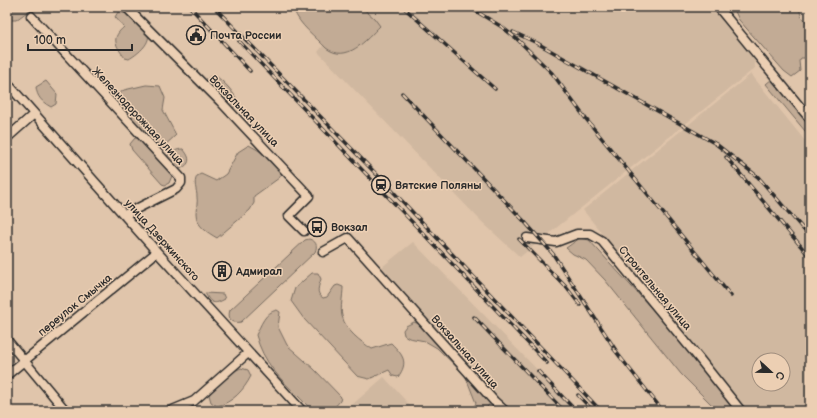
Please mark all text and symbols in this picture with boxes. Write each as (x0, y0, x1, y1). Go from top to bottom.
public building icon: Почта России (185, 24, 207, 46)
scale bar (28, 26, 132, 52)
place label: Почта России (210, 29, 281, 42)
text: 100 m (34, 33, 66, 48)
street label: Железнодорожная улица (89, 64, 187, 168)
street label: Вокзальная улица (207, 73, 282, 150)
station icon: Вятские Поляны (370, 174, 392, 196)
place label: Вятские Поляны (395, 179, 482, 192)
street label: улица Дзержинского (122, 197, 202, 284)
bus stop icon: Вокзал (306, 216, 328, 238)
place label: Вокзал (331, 221, 368, 234)
street label: Строительная улица (616, 243, 694, 333)
building icon: Адмирал (211, 260, 233, 282)
place label: Адмирал (235, 265, 282, 278)
street label: переулок Смычка (35, 271, 115, 339)
street label: Вокзальная улица (429, 313, 502, 392)
north arrow (751, 352, 791, 392)
text: С (772, 370, 787, 382)

